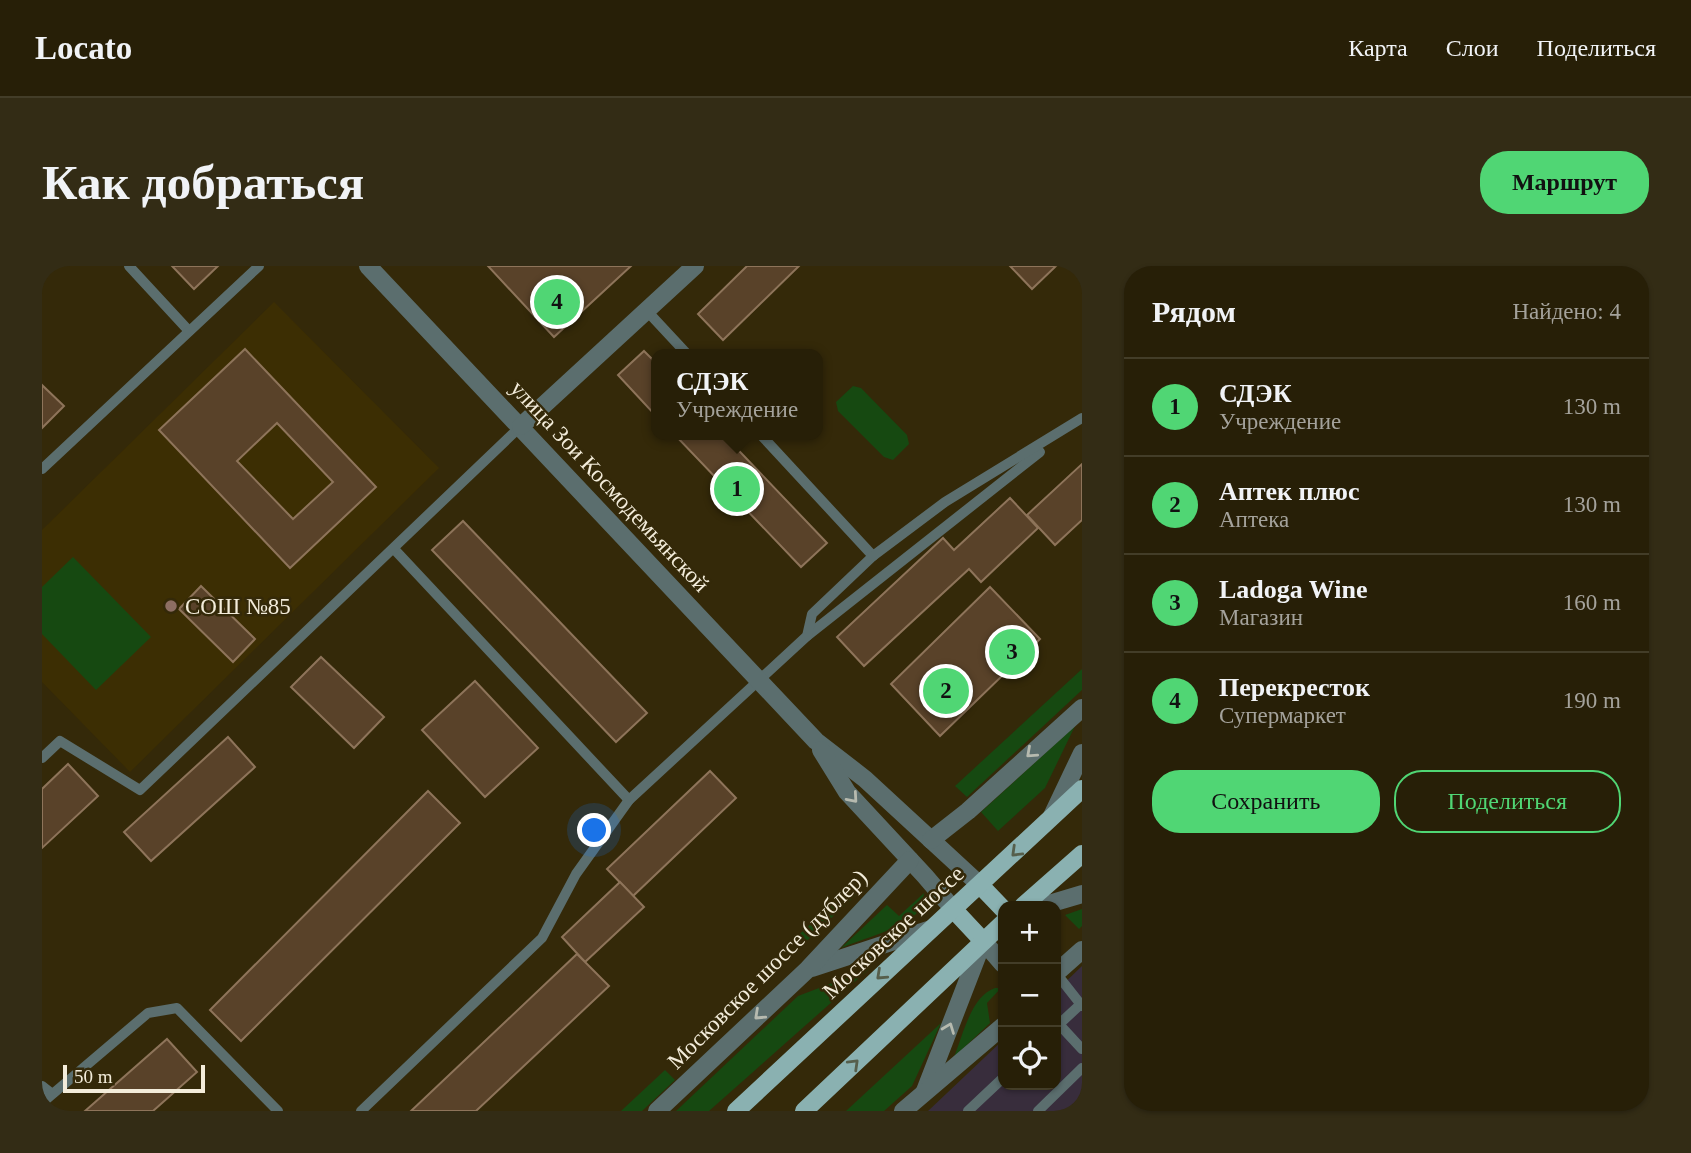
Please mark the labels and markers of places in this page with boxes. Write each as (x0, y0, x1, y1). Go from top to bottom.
pin: 4 (534, 276, 580, 328)
pin: 1 (714, 463, 760, 515)
place label: СОШ №85 (185, 594, 291, 619)
marker: СОШ №85 (163, 598, 179, 614)
pin: 3 (989, 626, 1035, 678)
pin: 2 (923, 665, 969, 717)

